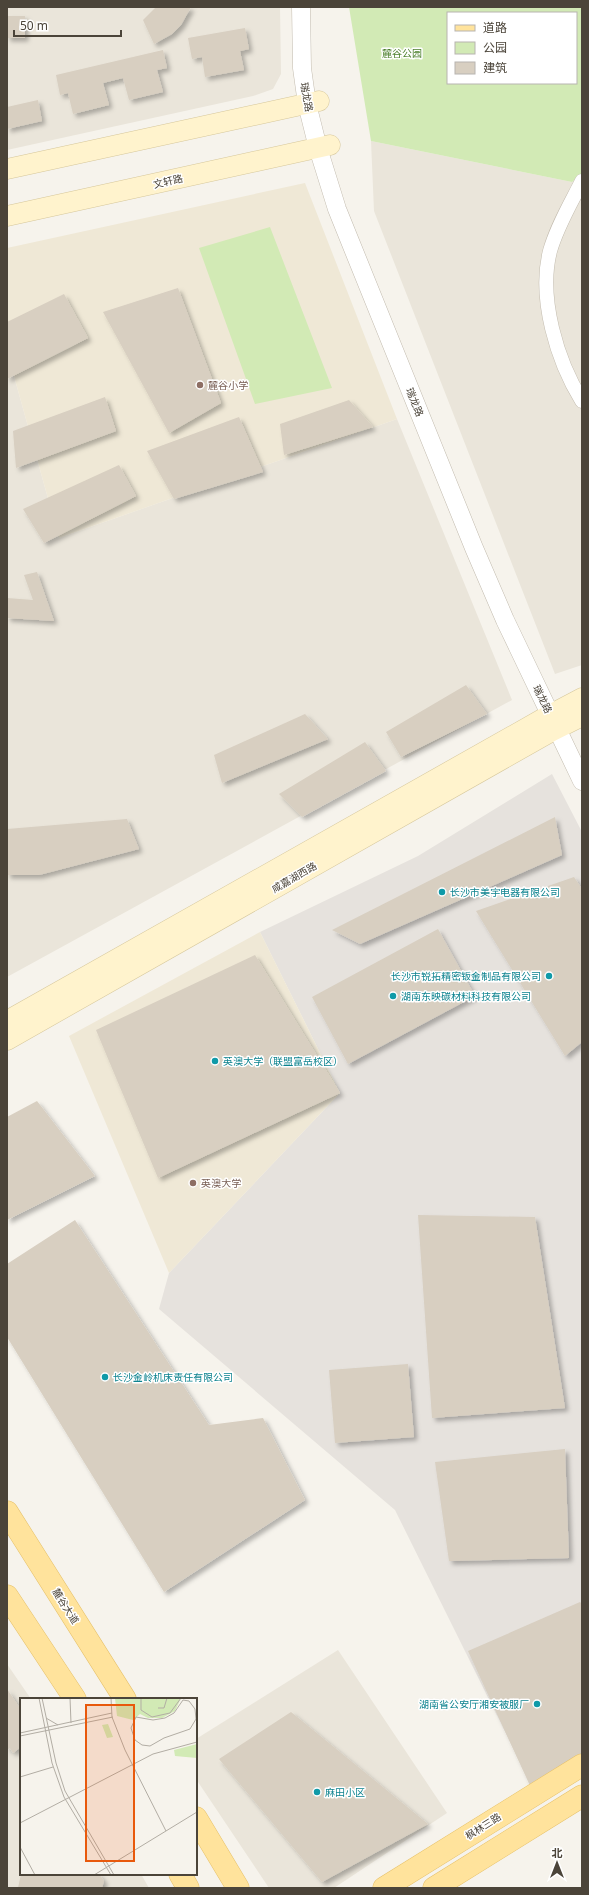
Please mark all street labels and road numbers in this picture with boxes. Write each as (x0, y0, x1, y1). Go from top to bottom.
street label: 瑞龙路 (298, 81, 316, 113)
street label: 文轩路 (152, 171, 184, 191)
street label: 瑞龙路 (403, 385, 427, 419)
street label: 瑞龙路 (530, 682, 556, 716)
street label: 咸嘉湖西路 (269, 858, 319, 896)
street label: 麓谷大道 (49, 1585, 83, 1627)
street label: 枫林三路 (462, 1809, 504, 1843)

